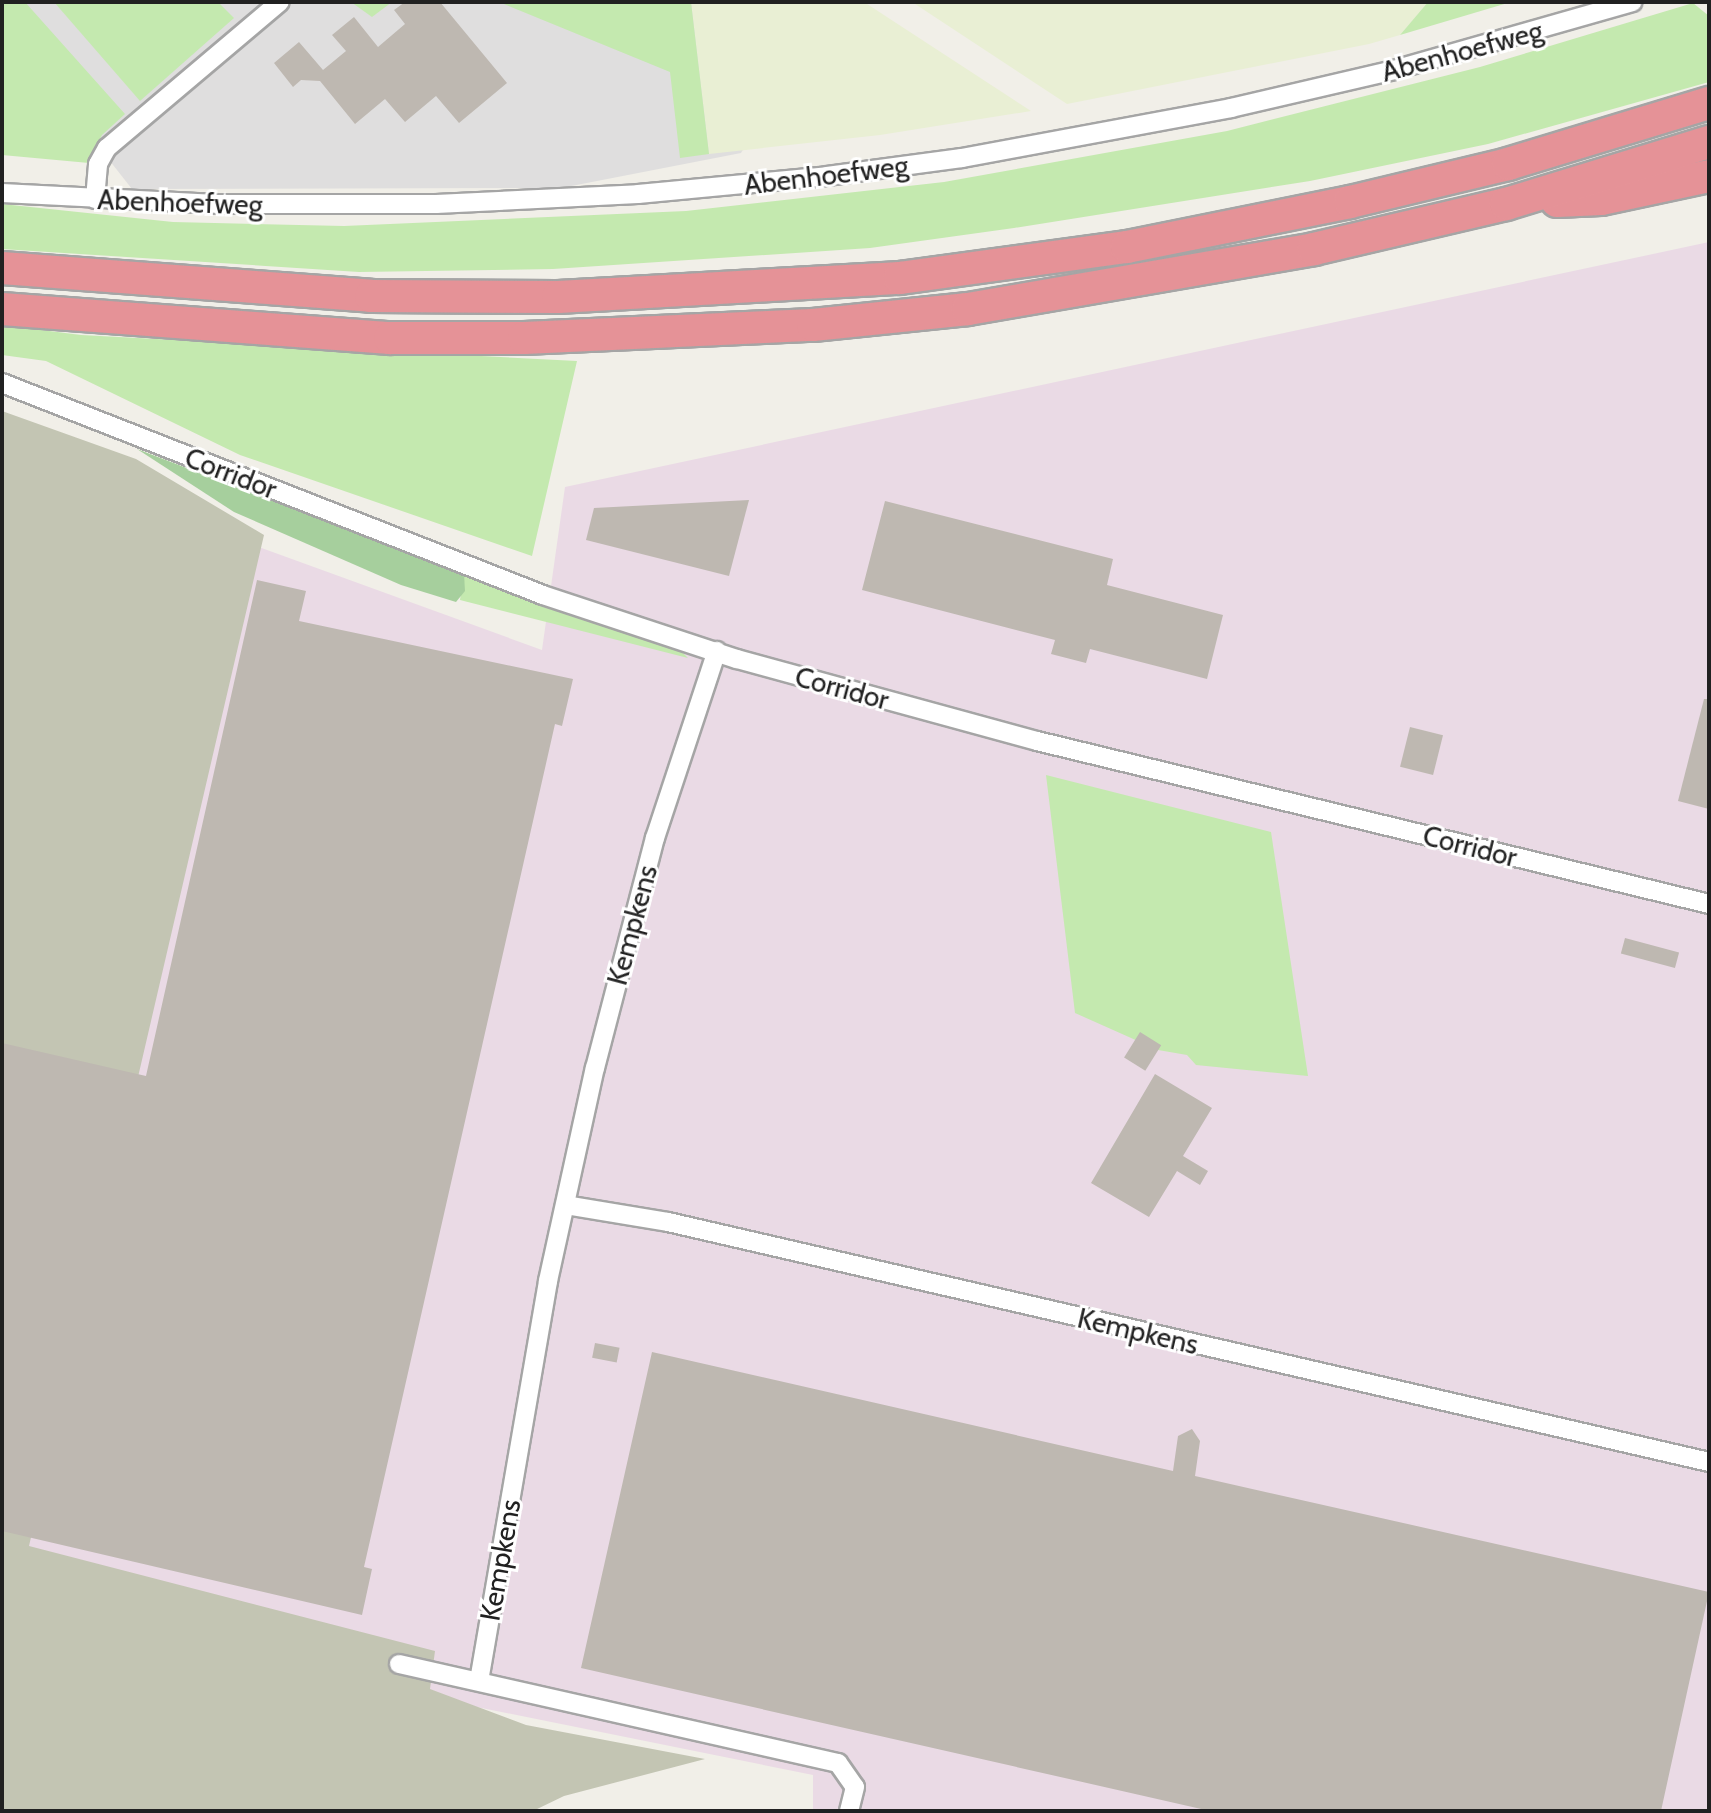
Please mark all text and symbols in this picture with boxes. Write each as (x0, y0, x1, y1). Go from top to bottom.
street label: Abenhoefweg (1378, 13, 1546, 89)
street label: Abenhoefweg (742, 148, 910, 202)
street label: Abenhoefweg (97, 182, 263, 222)
street label: Corridor (180, 440, 282, 506)
street label: Corridor (791, 659, 893, 717)
street label: Corridor (1420, 818, 1520, 874)
street label: Kempkens (600, 861, 664, 989)
street label: Kempkens (1074, 1301, 1202, 1361)
street label: Kempkens (473, 1497, 527, 1623)

